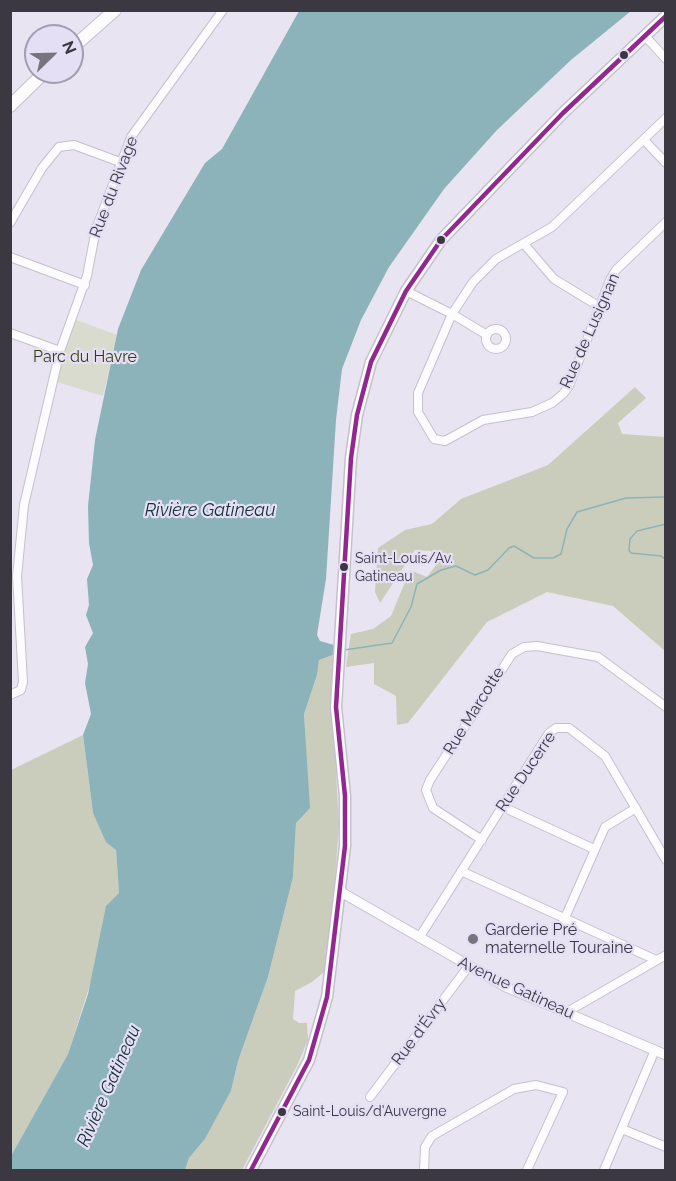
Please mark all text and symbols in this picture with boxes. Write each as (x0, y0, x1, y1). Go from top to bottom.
north arrow (24, 24, 84, 84)
text: N (58, 38, 80, 57)
unlabelled marker (618, 49, 630, 61)
street label: Rue du Rivage (86, 134, 142, 240)
unlabelled marker (435, 234, 447, 246)
street label: Rue de Lusignan (556, 270, 624, 392)
park label: Parc du Havre (33, 347, 137, 367)
water label: Rivière Gatineau (145, 500, 275, 522)
place label: Saint-Louis/Av. Gatineau (355, 551, 453, 584)
marker: Saint-Louis/Av. Gatineau (338, 561, 350, 573)
street label: Rue Marcotte (440, 664, 508, 758)
street label: Rue Ducerre (492, 728, 560, 816)
place label: Garderie Pré maternelle Touraine (485, 920, 633, 958)
marker: Garderie Pré maternelle Touraine (466, 932, 480, 946)
street label: Avenue Gatineau (455, 953, 577, 1023)
street label: Rue d'Évry (388, 995, 450, 1069)
water label: Rivière Gatineau (73, 1022, 145, 1150)
place label: Saint-Louis/d'Auvergne (293, 1104, 446, 1120)
marker: Saint-Louis/d'Auvergne (276, 1106, 288, 1118)

